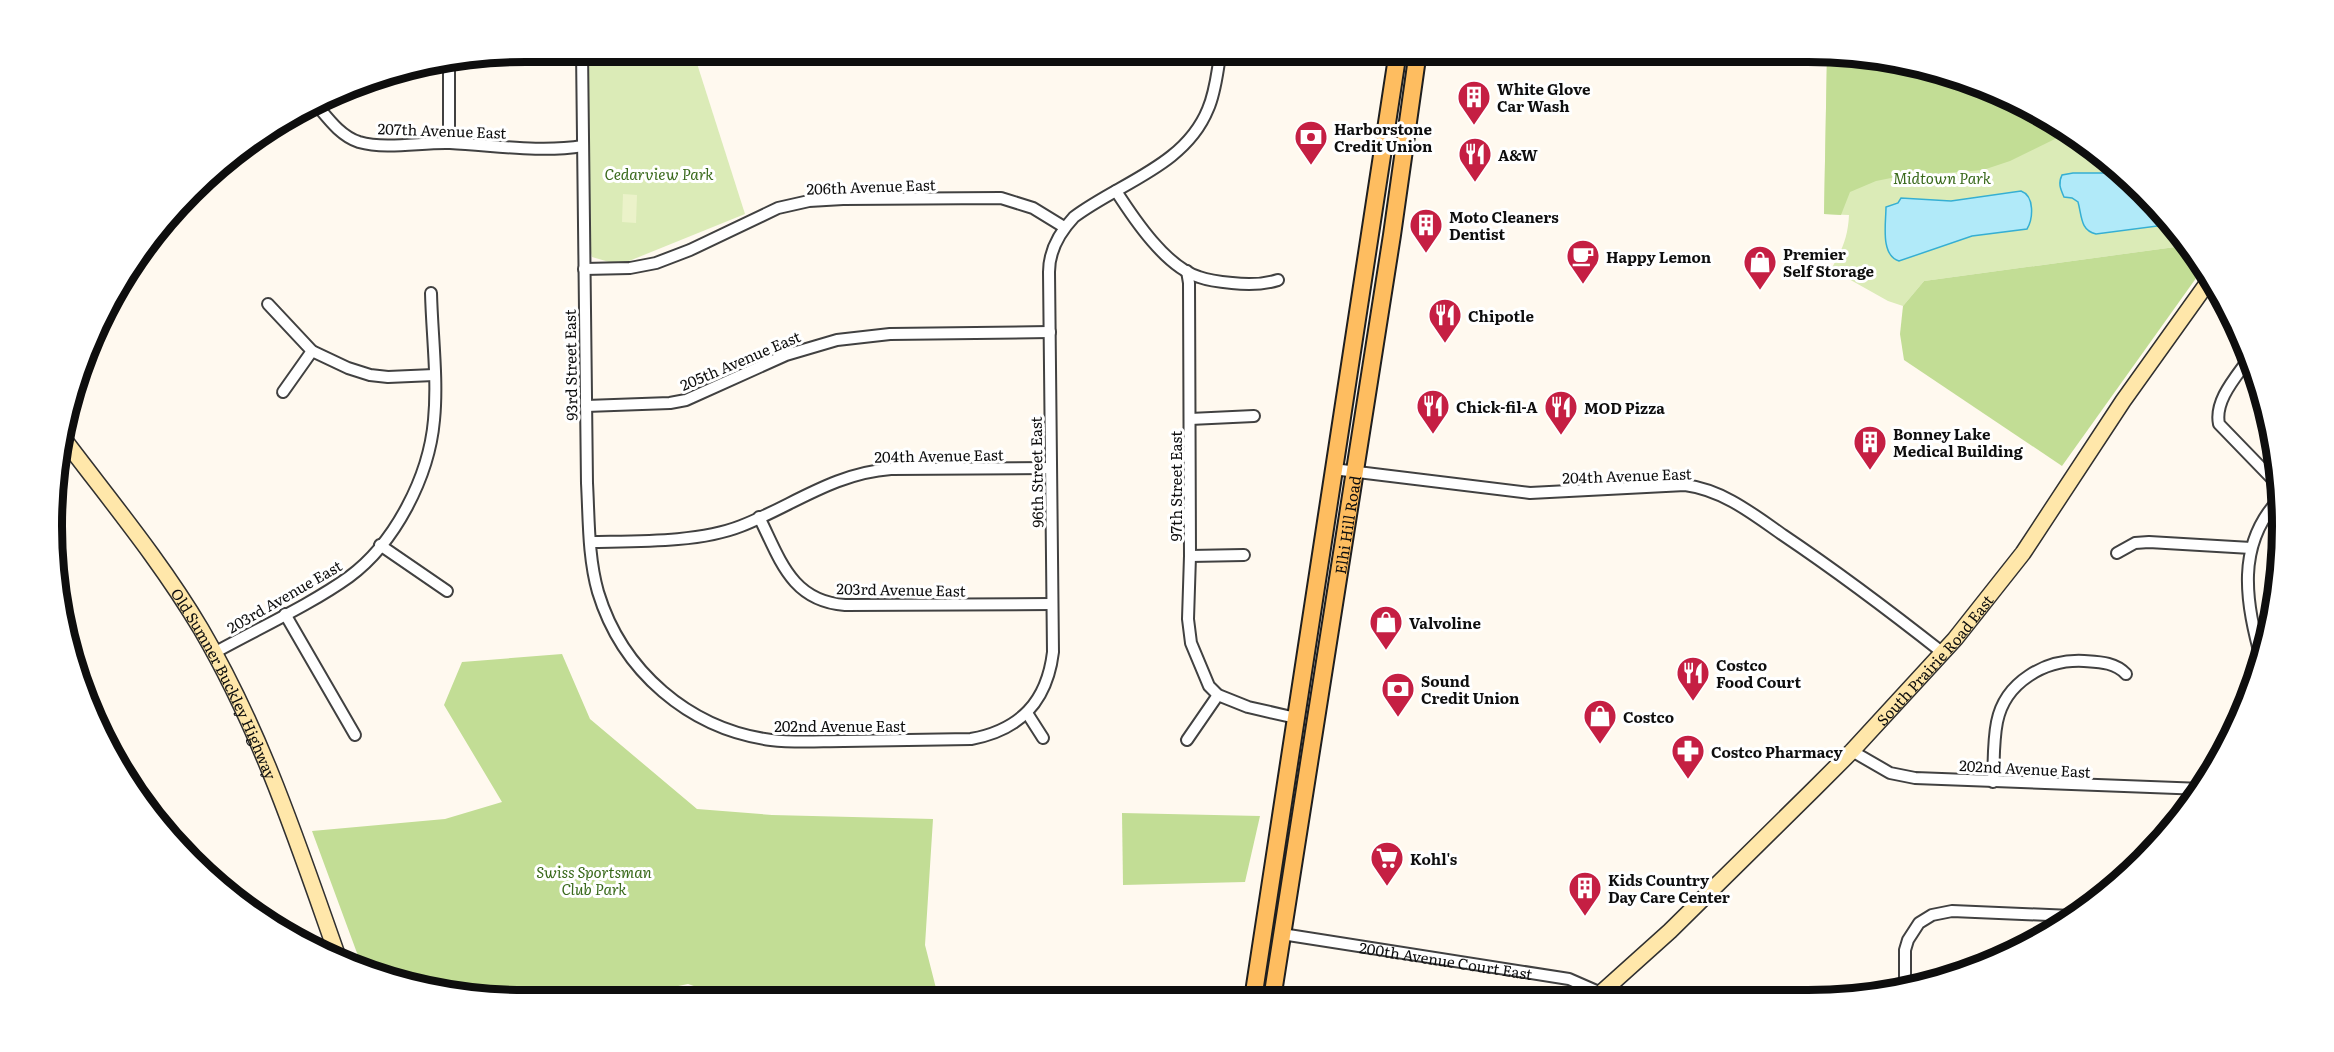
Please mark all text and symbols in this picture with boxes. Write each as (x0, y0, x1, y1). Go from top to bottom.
place label: White Glove Car Wash (1497, 77, 1591, 117)
building icon: White Glove Car Wash (1456, 79, 1492, 126)
street label: 207th Avenue East (377, 116, 507, 144)
place label: Harborstone Credit Union (1334, 117, 1433, 157)
bank icon: Harborstone Credit Union (1293, 119, 1329, 166)
restaurant icon: A&W (1457, 136, 1493, 183)
place label: A&W (1498, 143, 1538, 166)
park label: Cedarview Park (604, 162, 714, 185)
park label: Midtown Park (1893, 166, 1992, 189)
street label: 206th Avenue East (806, 172, 936, 200)
place label: Moto Cleaners Dentist (1449, 205, 1559, 245)
building icon: Moto Cleaners Dentist (1408, 207, 1444, 254)
cafe icon: Happy Lemon (1565, 238, 1601, 285)
place label: Premier Self Storage (1783, 242, 1875, 282)
shop icon: Premier Self Storage (1742, 244, 1778, 291)
place label: Happy Lemon (1606, 245, 1712, 268)
restaurant icon: Chipotle (1427, 297, 1463, 344)
place label: Chipotle (1468, 304, 1534, 327)
street label: 93rd Street East (558, 309, 582, 421)
street label: 205th Avenue East (676, 324, 804, 396)
restaurant icon: Chick-fil-A (1415, 388, 1451, 435)
restaurant icon: MOD Pizza (1543, 389, 1579, 436)
place label: Chick-fil-A (1456, 395, 1538, 418)
place label: MOD Pizza (1584, 396, 1665, 419)
street label: 96th Street East (1024, 416, 1048, 528)
place label: Bonney Lake Medical Building (1893, 422, 2024, 462)
building icon: Bonney Lake Medical Building (1852, 424, 1888, 471)
street label: 97th Street East (1164, 431, 1187, 541)
street label: 204th Avenue East (874, 442, 1004, 468)
street label: 204th Avenue East (1562, 461, 1692, 489)
street label: Elhi Hill Road (1327, 474, 1366, 576)
street label: 203rd Avenue East (222, 554, 346, 638)
street label: 203rd Avenue East (836, 576, 966, 602)
street label: Old Sumner Buckley Highway (166, 583, 283, 783)
street label: South Prairie Road East (1870, 589, 1998, 730)
shop icon: Valvoline (1368, 604, 1404, 651)
place label: Valvoline (1409, 611, 1481, 634)
place label: Costco Food Court (1716, 653, 1801, 693)
restaurant icon: Costco Food Court (1675, 655, 1711, 702)
place label: Sound Credit Union (1421, 669, 1520, 709)
bank icon: Sound Credit Union (1380, 671, 1416, 718)
shop icon: Costco (1582, 698, 1618, 745)
place label: Costco (1623, 705, 1674, 728)
street label: 202nd Avenue East (774, 714, 906, 737)
pharmacy icon: Costco Pharmacy (1670, 733, 1706, 780)
place label: Costco Pharmacy (1711, 740, 1844, 763)
street label: 202nd Avenue East (1959, 753, 2091, 783)
supermarket icon: Kohl's (1369, 840, 1405, 887)
place label: Kohl's (1410, 847, 1458, 870)
park label: Swiss Sportsman Club Park (536, 860, 652, 900)
place label: Kids Country Day Care Center (1608, 868, 1730, 908)
building icon: Kids Country Day Care Center (1567, 870, 1603, 917)
street label: 200th Avenue Court East (1358, 935, 1534, 985)

